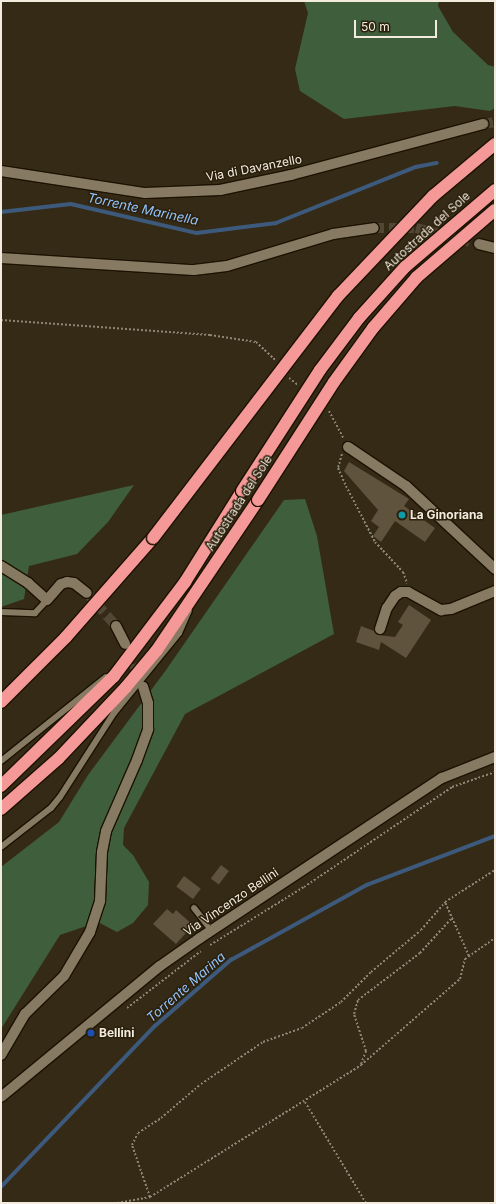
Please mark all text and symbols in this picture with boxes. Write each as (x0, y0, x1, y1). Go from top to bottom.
scale bar (356, 12, 439, 38)
text: 50 m (361, 19, 390, 34)
street label: Via di Davanzello (205, 152, 303, 184)
street label: Autostrada del Sole (381, 189, 473, 273)
water label: Torrente Marinella (86, 190, 200, 228)
street label: Autostrada del Sole (203, 453, 275, 553)
place label: La Ginoriana (410, 508, 483, 522)
marker: La Ginoriana (397, 510, 407, 520)
street label: Via Vincenzo Bellini (181, 865, 281, 939)
water label: Torrente Marina (143, 949, 229, 1025)
place label: Bellini (99, 1026, 135, 1040)
marker: Bellini (86, 1028, 96, 1038)

